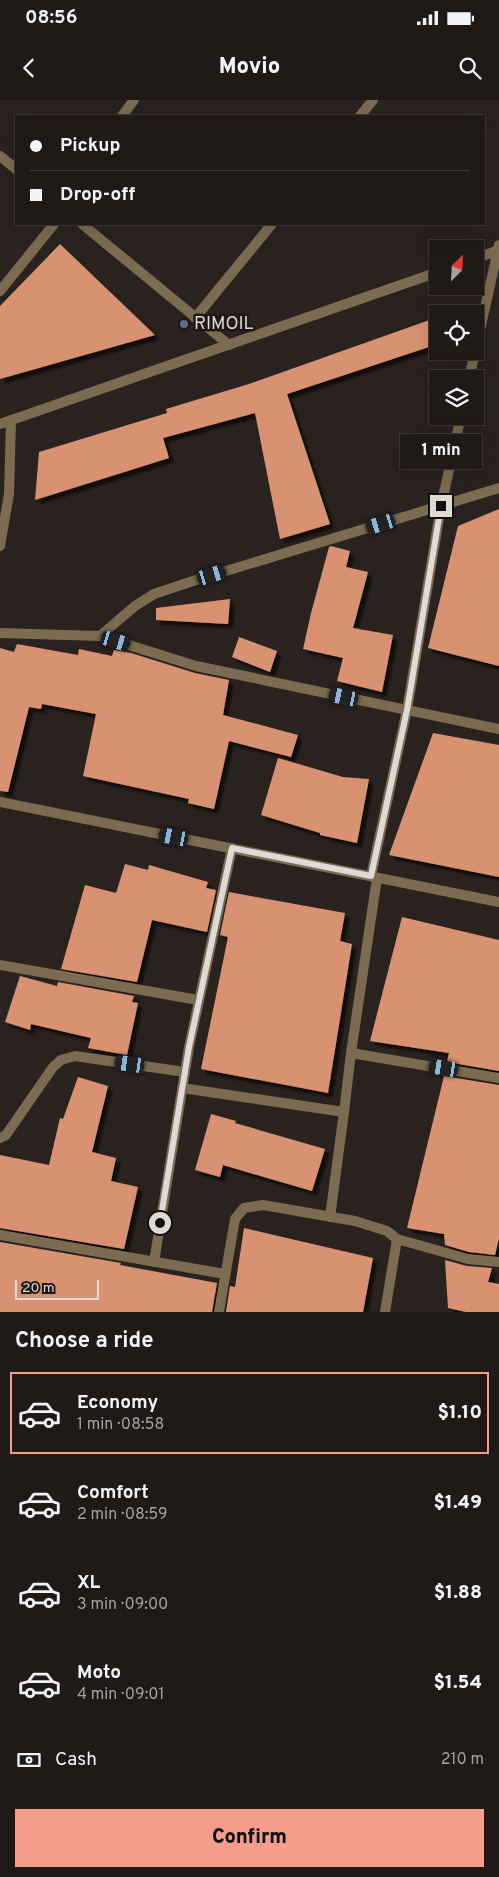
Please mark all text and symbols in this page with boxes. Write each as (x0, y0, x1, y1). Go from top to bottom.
text: 08:56 (25, 6, 77, 30)
icon: back (15, 54, 43, 82)
text: Movio (219, 54, 280, 81)
icon: search (456, 54, 484, 82)
text: Pickup (60, 134, 120, 158)
text: Drop-off (60, 183, 135, 207)
north arrow (429, 240, 484, 295)
map controls (429, 240, 484, 425)
button: locate (429, 305, 484, 360)
place label: RIMOIL (194, 313, 254, 336)
marker: RIMOIL (178, 318, 190, 330)
button: layers (429, 370, 484, 425)
callout: 1 min (400, 434, 482, 468)
text: 1 min (421, 441, 461, 461)
route end (430, 495, 452, 517)
car (364, 512, 397, 536)
car (195, 563, 228, 587)
car (99, 629, 132, 653)
car (327, 687, 360, 707)
car (157, 827, 190, 847)
car (114, 1054, 145, 1074)
car (428, 1058, 459, 1078)
route start (149, 1212, 171, 1234)
scale bar (15, 1277, 99, 1300)
text: 20 m (22, 1280, 55, 1297)
text: Choose a ride (15, 1328, 153, 1355)
icon: car (17, 1391, 62, 1436)
text: Economy (77, 1391, 158, 1415)
text: $1.10 (437, 1401, 482, 1425)
text: 1 min · 08:58 (77, 1415, 164, 1435)
icon: car (17, 1481, 62, 1526)
text: Comfort (77, 1481, 149, 1505)
text: $1.49 (434, 1491, 482, 1515)
text: 2 min · 08:59 (77, 1505, 168, 1525)
icon: car (17, 1571, 62, 1616)
text: XL (77, 1571, 100, 1595)
text: $1.88 (434, 1581, 482, 1605)
text: 3 min · 09:00 (77, 1595, 168, 1615)
icon: car (17, 1661, 62, 1706)
text: Moto (77, 1661, 121, 1685)
text: $1.54 (433, 1671, 482, 1695)
text: 4 min · 09:01 (77, 1685, 165, 1705)
icon: cash (15, 1746, 43, 1774)
text: Cash (55, 1748, 97, 1772)
text: 210 m (441, 1750, 484, 1770)
button: Confirm (15, 1809, 484, 1867)

